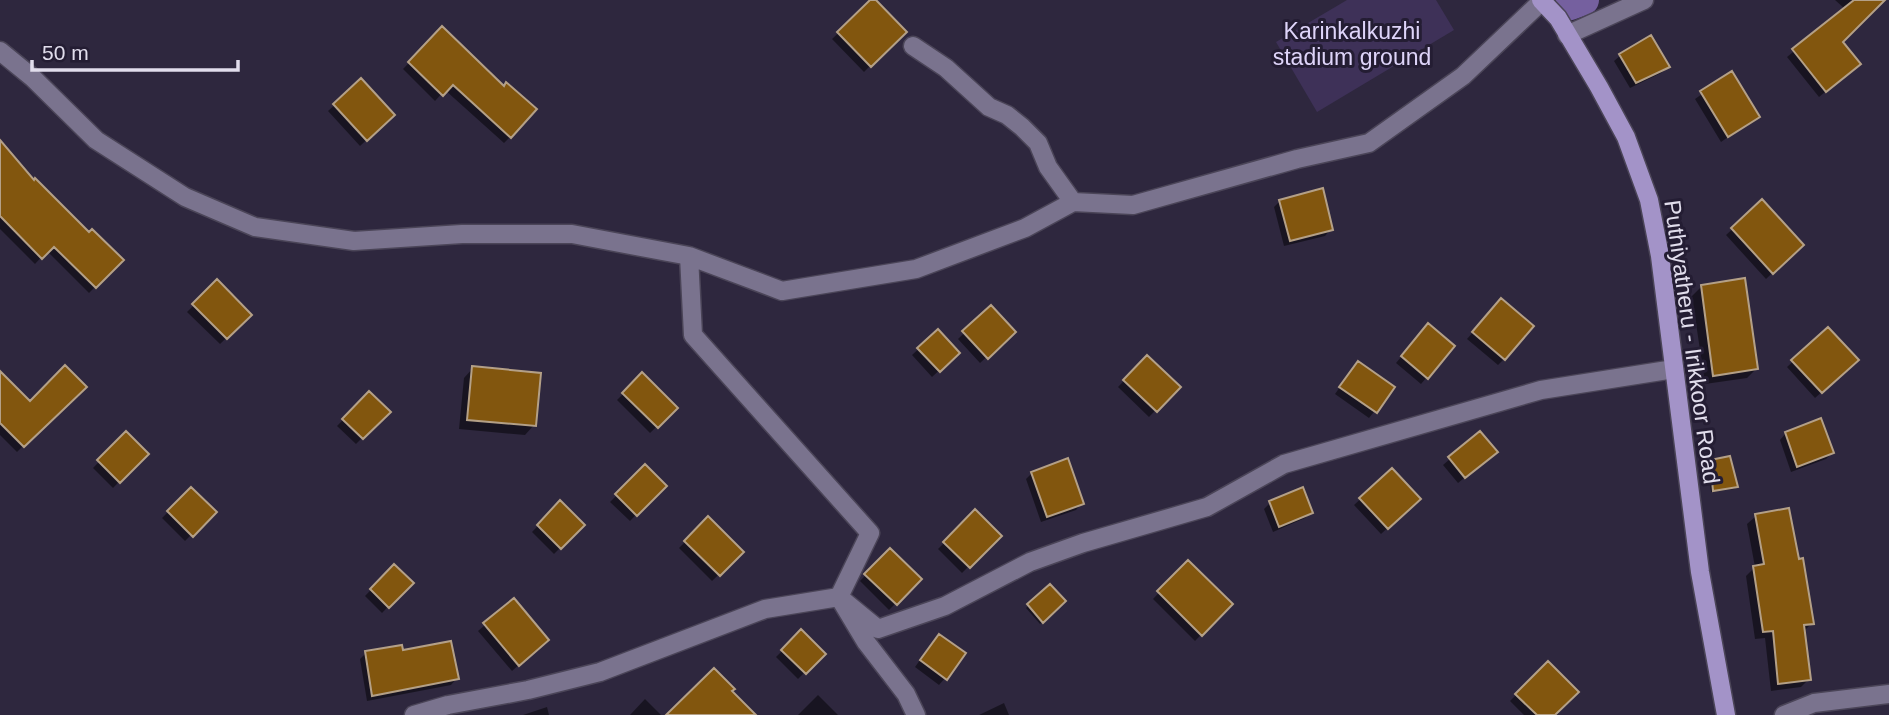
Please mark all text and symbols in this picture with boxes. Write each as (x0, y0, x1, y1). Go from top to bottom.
park label: Karinkalkuzhi stadium ground (1273, 18, 1431, 70)
scale bar (32, 28, 238, 72)
text: 50 m (42, 41, 89, 64)
street label: Puthiyatheru - Irikkoor Road (1659, 198, 1725, 486)

